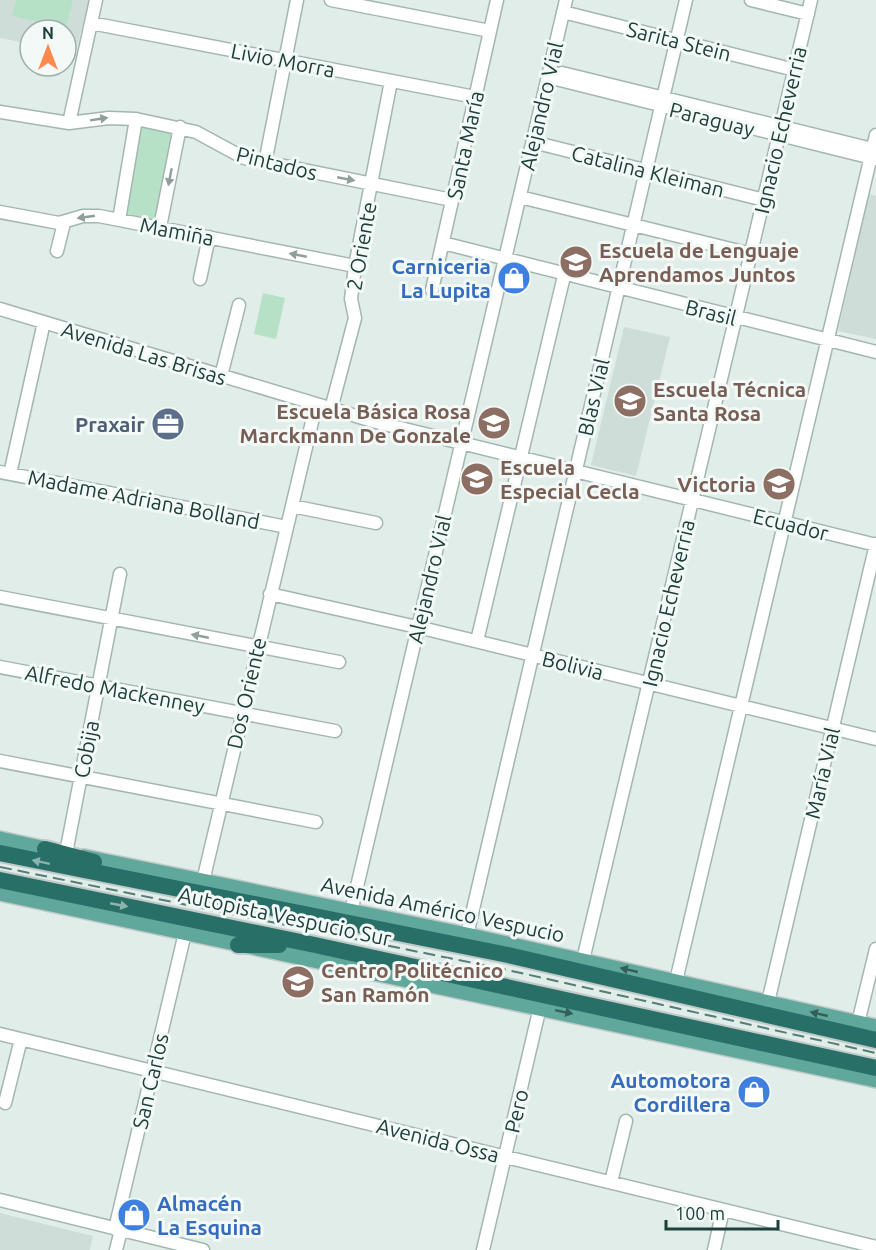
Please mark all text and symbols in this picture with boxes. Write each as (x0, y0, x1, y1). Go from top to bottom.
street label: Sarita Stein (624, 16, 734, 66)
north arrow (18, 18, 78, 78)
text: N (42, 24, 54, 42)
street label: Livio Morra (229, 38, 337, 82)
street label: Alejandro Vial (515, 39, 567, 173)
street label: Ignacio Echeverria (749, 44, 811, 216)
street label: Santa María (442, 88, 488, 202)
street label: Paraguay (667, 97, 757, 141)
one-way arrow (90, 115, 109, 124)
street label: Catalina Kleiman (569, 140, 727, 202)
street label: Pintados (234, 141, 320, 185)
one-way arrow (165, 168, 174, 187)
one-way arrow (337, 175, 356, 184)
street label: 2 Oriente (341, 200, 381, 292)
one-way arrow (76, 212, 95, 221)
street label: Mamiña (138, 212, 216, 250)
place label: Escuela de Lenguaje Aprendamos Juntos (599, 238, 799, 286)
school or university icon: Escuela de Lenguaje Aprendamos Juntos (558, 244, 594, 280)
one-way arrow (288, 250, 307, 259)
place label: Carniceria La Lupita (391, 254, 491, 302)
shop icon: Carniceria La Lupita (496, 260, 532, 296)
street label: Brasil (683, 294, 739, 330)
street label: Avenida Las Brisas (59, 317, 229, 389)
street label: Blas Vial (572, 356, 614, 438)
place label: Escuela Técnica Santa Rosa (653, 377, 806, 425)
school or university icon: Escuela Técnica Santa Rosa (612, 383, 648, 419)
place label: Escuela Básica Rosa Marckmann De Gonzale (240, 399, 471, 447)
school or university icon: Escuela Básica Rosa Marckmann De Gonzale (476, 405, 512, 441)
office icon: Praxair (150, 406, 186, 442)
place label: Praxair (75, 412, 145, 436)
place label: Escuela Especial Cecla (500, 455, 640, 503)
school or university icon: Escuela Especial Cecla (459, 461, 495, 497)
street label: Madame Adriana Bolland (26, 465, 262, 533)
school or university icon: Victoria (761, 466, 797, 502)
place label: Victoria (677, 472, 756, 496)
street label: Ecuador (751, 503, 831, 545)
street label: Alejandro Vial (403, 512, 455, 646)
street label: Ignacio Echeverria (637, 517, 699, 689)
one-way arrow (190, 631, 209, 640)
street label: Dos Oriente (222, 635, 270, 751)
street label: Bolivia (540, 646, 606, 684)
street label: Alfredo Mackenney (23, 660, 207, 718)
street label: Cobija (69, 718, 103, 780)
street label: María Vial (800, 725, 844, 821)
one-way arrow (31, 857, 50, 866)
street label: Avenida Américo Vespucio (319, 871, 567, 947)
street label: Autopista Vespucio Sur (176, 882, 394, 950)
one-way arrow (110, 901, 129, 910)
place label: Centro Politécnico San Ramón (321, 958, 503, 1006)
school or university icon: Centro Politécnico San Ramón (280, 964, 316, 1000)
one-way arrow (620, 965, 638, 975)
one-way arrow (555, 1008, 574, 1017)
one-way arrow (809, 1009, 828, 1018)
street label: San Carlos (127, 1031, 173, 1131)
place label: Automotora Cordillera (611, 1068, 731, 1116)
shop icon: Automotora Cordillera (736, 1074, 772, 1110)
street label: Pero (499, 1087, 533, 1135)
street label: Avenida Ossa (374, 1113, 502, 1167)
place label: Almacén La Esquina (157, 1191, 262, 1239)
scale bar (666, 1193, 778, 1231)
shop icon: Almacén La Esquina (116, 1197, 152, 1233)
text: 100 m (675, 1203, 725, 1223)

